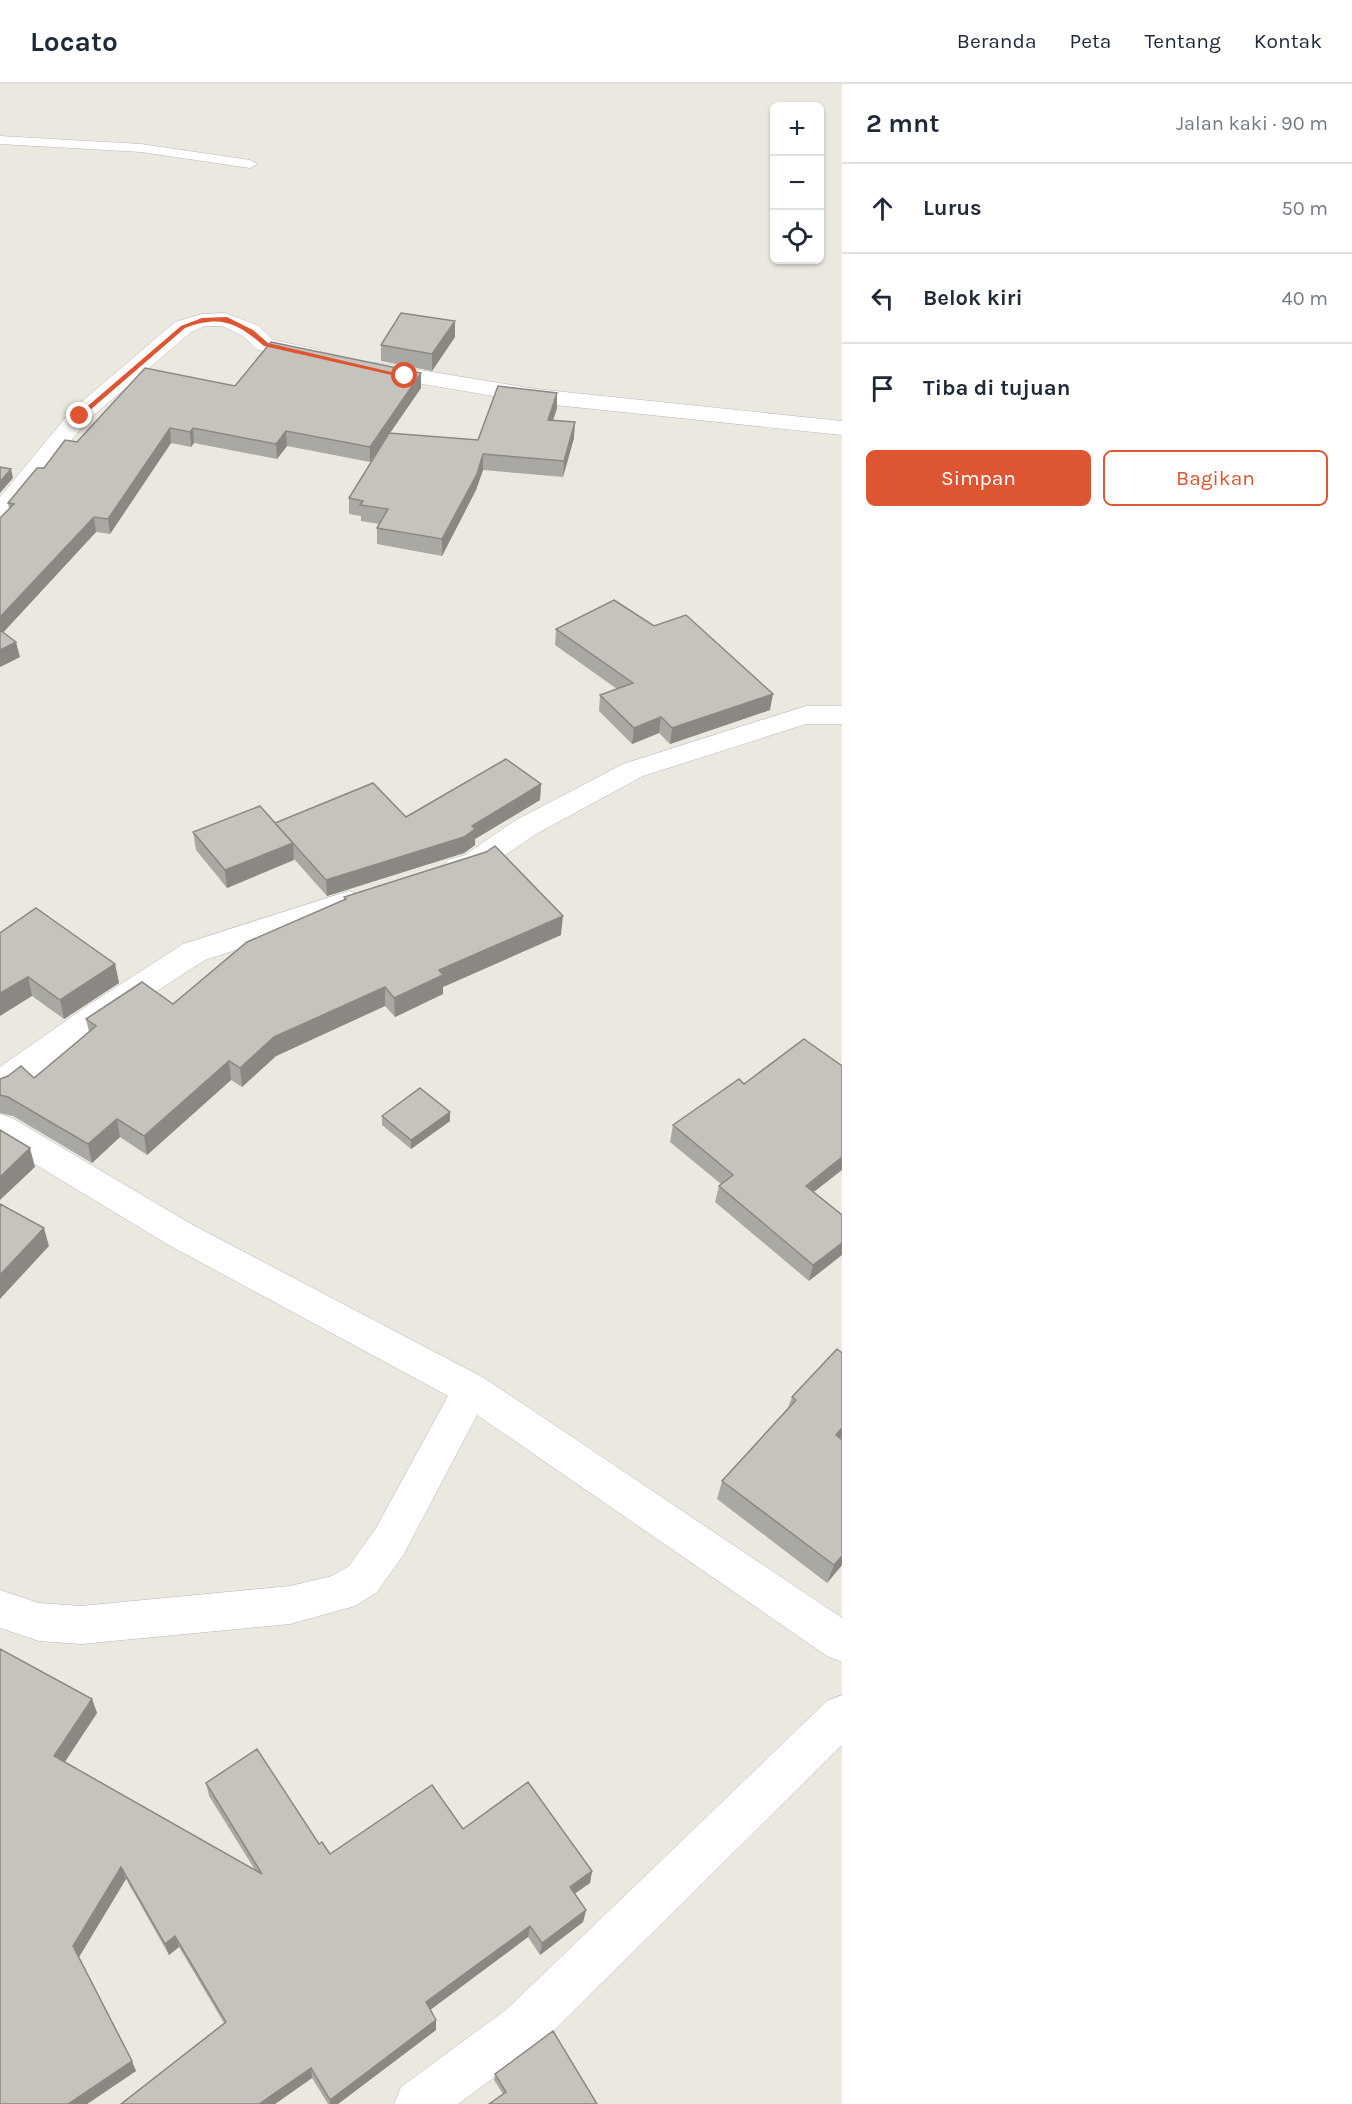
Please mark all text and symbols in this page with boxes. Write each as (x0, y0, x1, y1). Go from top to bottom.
text: Locato (30, 25, 118, 58)
text: Beranda (957, 29, 1037, 53)
text: Peta (1070, 29, 1111, 53)
text: Tentang (1144, 29, 1221, 53)
text: Kontak (1254, 29, 1322, 53)
map controls (770, 102, 824, 264)
button: + (770, 102, 824, 156)
text: 2 mnt (866, 108, 939, 139)
text: Jalan kaki · 90 m (1176, 112, 1328, 135)
button: − (770, 156, 824, 210)
icon: ahead (866, 192, 899, 225)
text: Lurus (923, 195, 982, 221)
text: 50 m (1281, 197, 1328, 220)
button: locate (770, 210, 824, 264)
icon: left (866, 282, 899, 315)
text: Belok kiri (923, 285, 1023, 311)
text: 40 m (1282, 287, 1328, 310)
route start (391, 362, 417, 388)
icon: arrive (866, 372, 899, 405)
text: Tiba di tujuan (923, 375, 1070, 401)
route end (66, 402, 92, 428)
button: Simpan (866, 450, 1091, 506)
button: Bagikan (1103, 450, 1328, 506)

